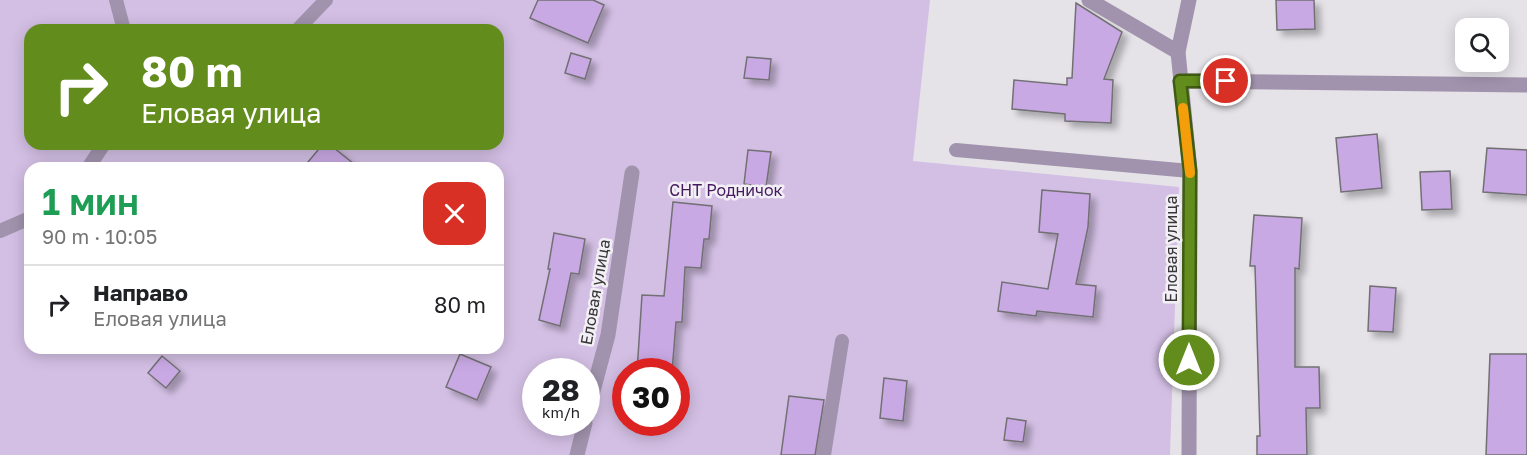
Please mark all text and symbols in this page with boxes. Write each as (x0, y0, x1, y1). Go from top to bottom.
map controls (1455, 18, 1509, 72)
button: search (1455, 18, 1509, 72)
text: 80 m (141, 46, 242, 96)
icon: right (42, 48, 120, 126)
pin (1200, 55, 1251, 106)
icon: arrive (1209, 64, 1242, 97)
text: Еловая улица (141, 97, 322, 129)
text: 1 мин (42, 180, 139, 223)
park label: СНТ Родничок (669, 180, 783, 200)
button: close (423, 182, 486, 245)
street label: Еловая улица (1161, 196, 1181, 302)
text: 90 m · 10:05 (42, 224, 157, 248)
street label: Еловая улица (576, 238, 614, 346)
text: Направо (93, 279, 188, 306)
icon: right (42, 288, 75, 321)
text: 80 m (434, 291, 486, 318)
text: Еловая улица (93, 306, 227, 330)
position arrow (1157, 328, 1221, 392)
speed limit sign: 30 (612, 358, 690, 436)
text: 28 (542, 372, 580, 408)
text: km/h (542, 403, 580, 421)

